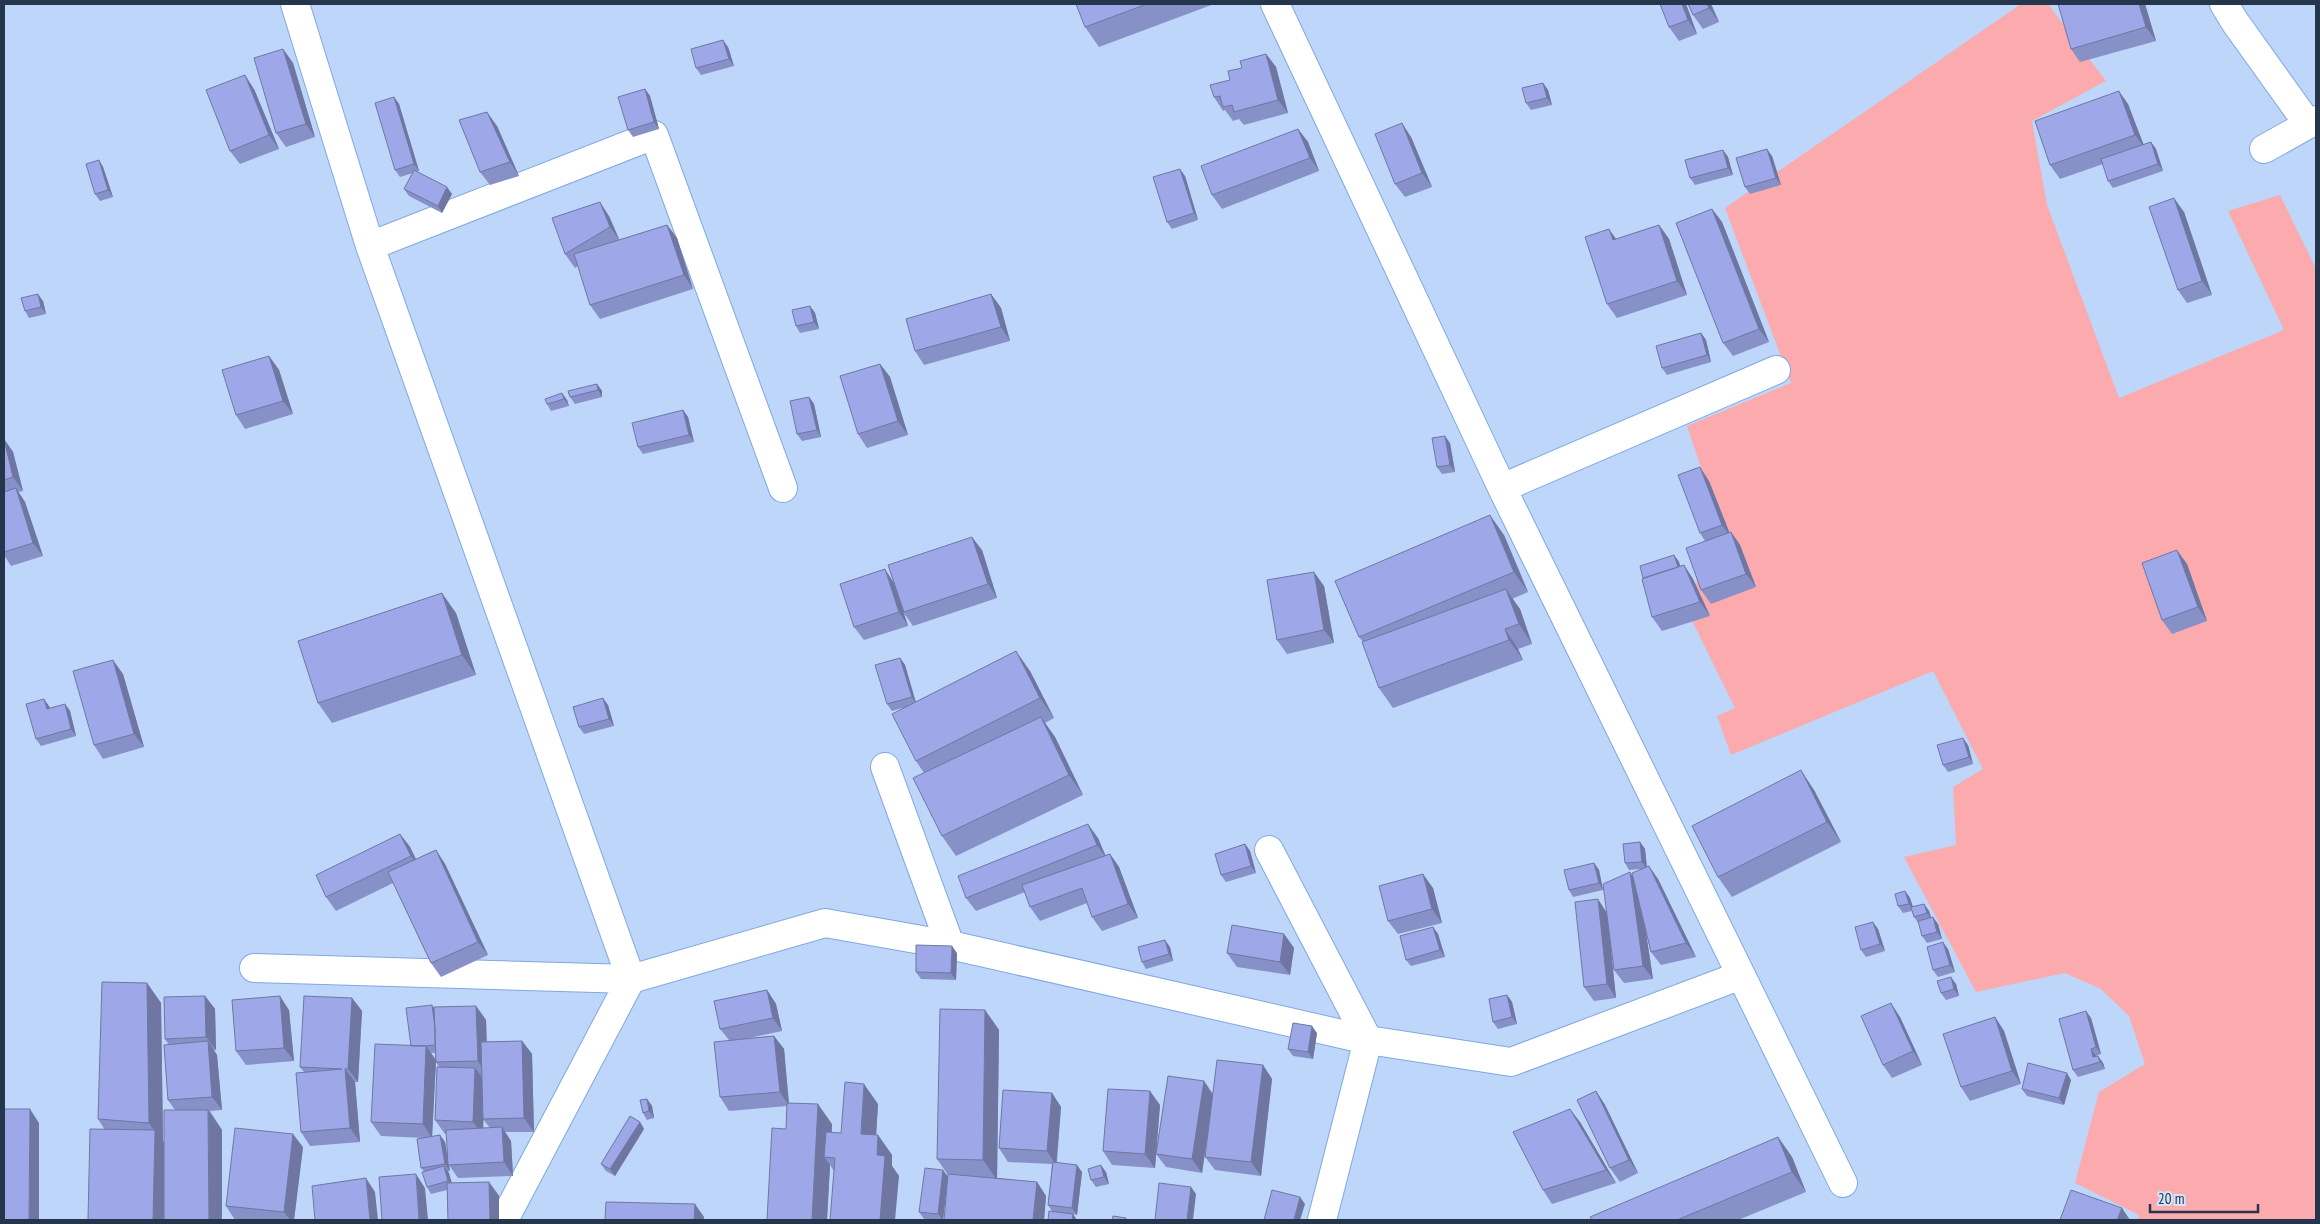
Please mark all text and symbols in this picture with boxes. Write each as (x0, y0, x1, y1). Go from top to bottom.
scale bar (2150, 1182, 2258, 1214)
text: 20 m (2158, 1189, 2184, 1208)

